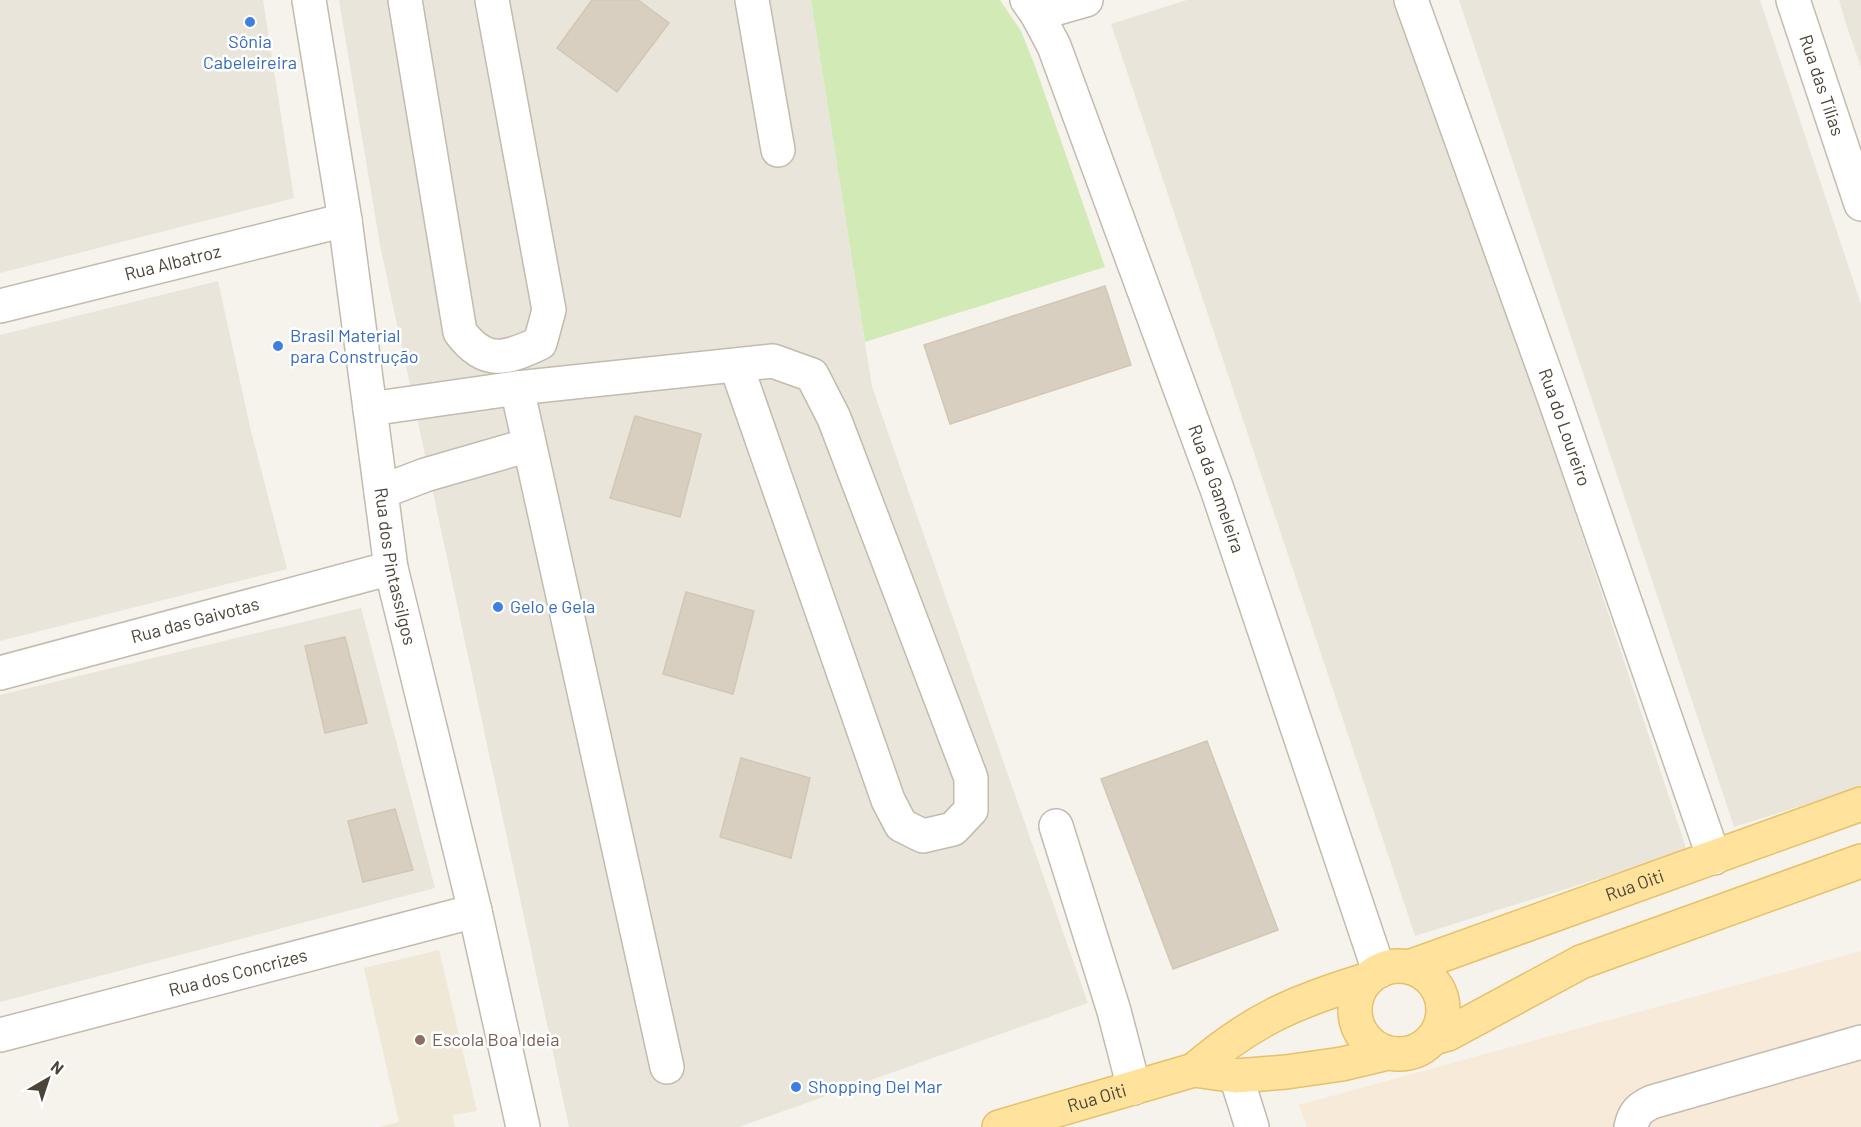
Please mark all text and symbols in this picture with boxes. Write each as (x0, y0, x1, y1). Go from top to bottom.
marker: Sônia Cabeleireira (243, 15, 257, 29)
place label: Sônia Cabeleireira (203, 30, 297, 73)
street label: Rua das Tílias (1795, 32, 1850, 139)
street label: Rua Albatroz (122, 239, 223, 285)
place label: Brasil Material para Construção (290, 324, 418, 367)
marker: Brasil Material para Construção (271, 339, 285, 353)
street label: Rua do Loureiro (1534, 365, 1596, 489)
street label: Rua da Gameleira (1184, 421, 1250, 556)
street label: Rua dos Pintassilgos (370, 486, 421, 647)
street label: Rua das Gaivotas (128, 592, 261, 647)
place label: Gelo e Gela (510, 595, 595, 617)
marker: Gelo e Gela (491, 600, 505, 614)
street label: Rua Oiti (1602, 864, 1667, 905)
street label: Rua dos Concrizes (166, 943, 309, 1001)
place label: Escola Boa Ideia (432, 1028, 559, 1050)
marker: Escola Boa Ideia (413, 1033, 427, 1047)
north arrow (18, 1049, 78, 1109)
text: N (48, 1056, 68, 1078)
place label: Shopping Del Mar (808, 1075, 943, 1097)
street label: Rua Oiti (1065, 1078, 1129, 1116)
marker: Shopping Del Mar (789, 1080, 803, 1094)

